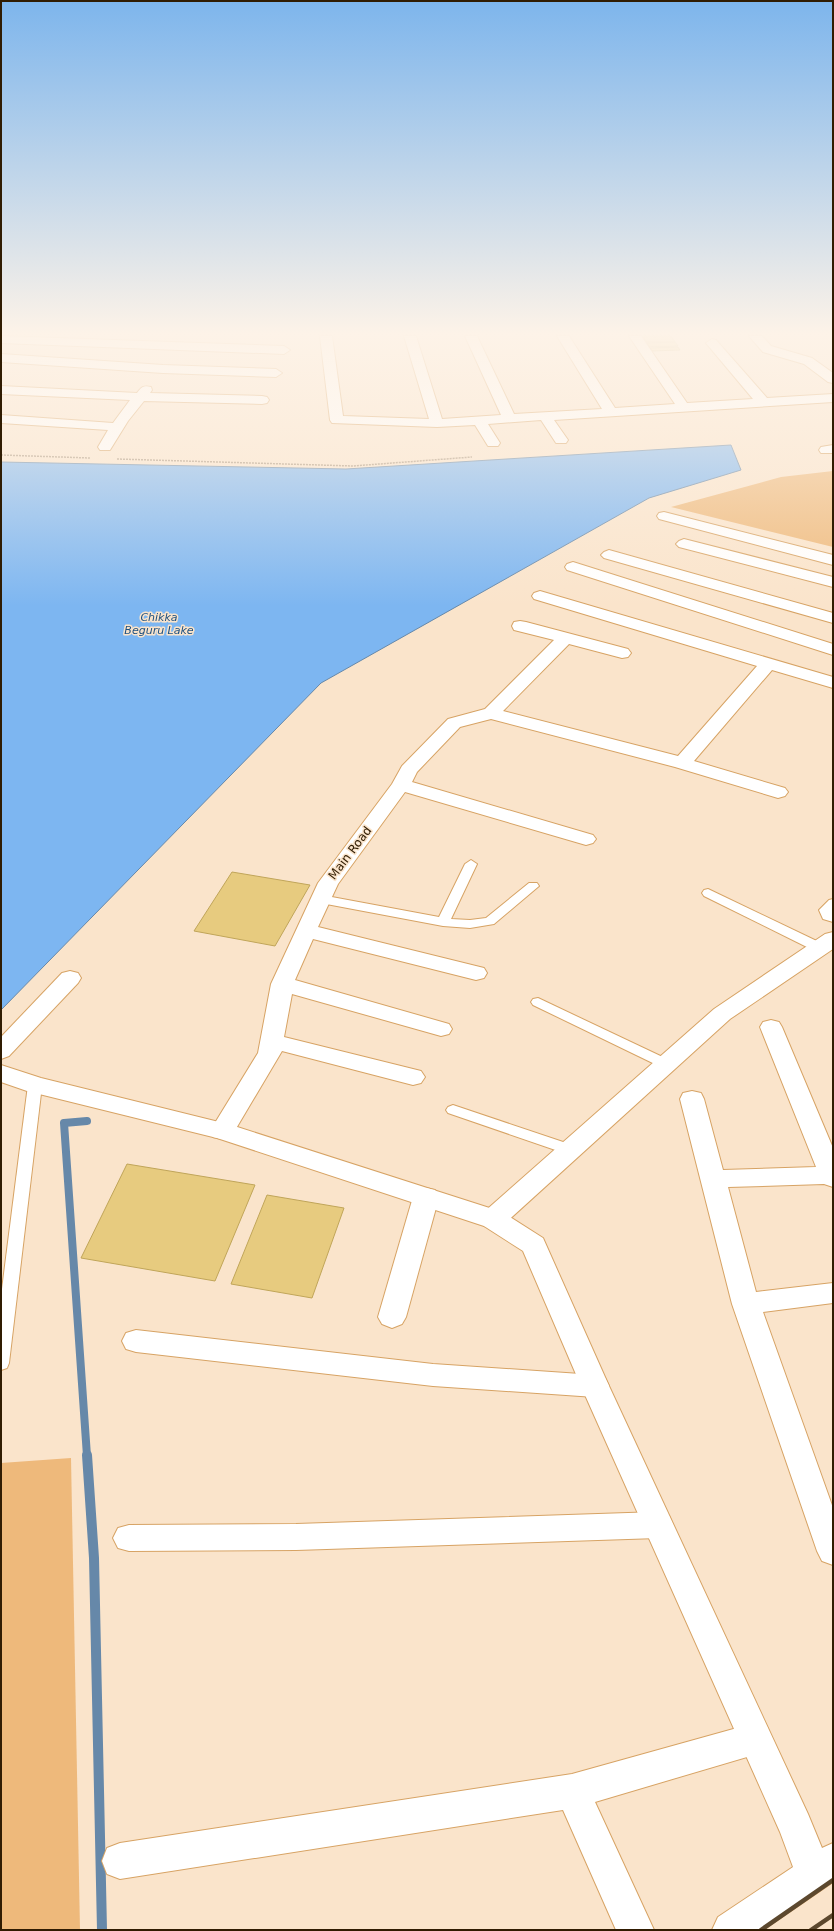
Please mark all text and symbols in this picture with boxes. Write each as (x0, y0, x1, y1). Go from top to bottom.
water label: Chikka Beguru Lake (124, 611, 194, 637)
street label: Main Road (326, 824, 374, 882)

